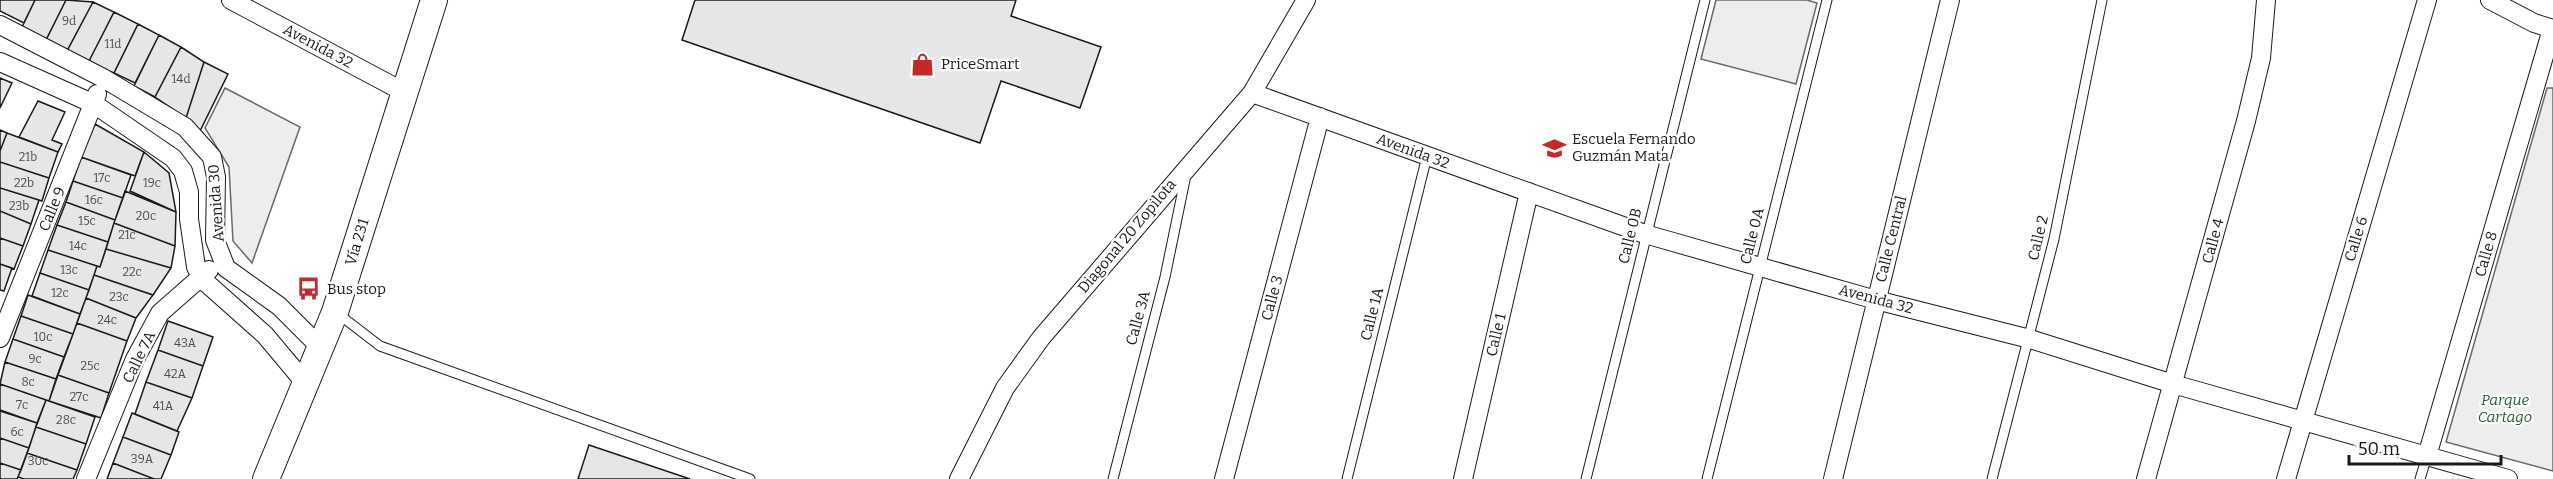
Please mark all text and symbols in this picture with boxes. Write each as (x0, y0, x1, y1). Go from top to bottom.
house number: 9d (62, 14, 76, 28)
street label: Avenida 32 (280, 20, 356, 72)
house number: 11d (105, 37, 121, 51)
shop icon: PriceSmart (910, 51, 936, 77)
place label: PriceSmart (941, 55, 1020, 73)
house number: 14d (172, 72, 191, 86)
street label: Avenida 32 (1374, 129, 1452, 173)
place label: Escuela Fernando Guzmán Mata (1572, 130, 1696, 165)
school or university icon: Escuela Fernando Guzmán Mata (1541, 135, 1567, 161)
house number: 21b (19, 150, 37, 164)
street label: Avenida 30 (204, 164, 228, 242)
house number: 17c (94, 171, 110, 185)
street label: Diagonal 20 Zopilota (1074, 175, 1180, 297)
house number: 22b (14, 176, 34, 190)
house number: 19c (143, 176, 161, 190)
street label: Calle 9 (35, 184, 69, 234)
house number: 16c (85, 193, 103, 207)
street label: Calle Central (1872, 194, 1910, 284)
house number: 23b (9, 199, 29, 213)
street label: Calle 0A (1736, 205, 1768, 266)
street label: Calle 0B (1614, 206, 1646, 266)
house number: 20c (136, 209, 156, 223)
house number: 15c (78, 214, 96, 228)
street label: Calle 2 (2024, 214, 2052, 262)
street label: Calle 6 (2341, 214, 2371, 264)
street label: Vía 231 (341, 216, 373, 268)
street label: Calle 4 (2198, 216, 2228, 266)
house number: 21c (118, 228, 136, 242)
street label: Calle 8 (2471, 229, 2501, 279)
house number: 14c (69, 239, 87, 253)
house number: 13c (60, 263, 78, 277)
house number: 22c (122, 265, 142, 279)
street label: Calle 3 (1257, 273, 1287, 323)
bus stop icon: Bus stop (296, 276, 322, 302)
place label: Bus stop (327, 280, 386, 298)
street label: Avenida 32 (1837, 280, 1915, 318)
street label: Calle 1A (1357, 285, 1387, 342)
house number: 12c (51, 286, 69, 300)
street label: Calle 3A (1122, 288, 1154, 347)
house number: 23c (109, 290, 129, 304)
street label: Calle 1 (1482, 312, 1510, 358)
house number: 24c (97, 313, 117, 327)
street label: Calle 7A (119, 328, 159, 386)
house number: 10c (34, 330, 52, 344)
house number: 43A (174, 336, 196, 350)
house number: 9c (28, 352, 42, 366)
house number: 25c (80, 359, 100, 373)
house number: 42A (164, 367, 187, 381)
house number: 8c (21, 375, 35, 389)
house number: 27c (70, 390, 88, 404)
park label: Parque Cartago (2478, 391, 2532, 426)
house number: 7c (16, 398, 28, 412)
house number: 41A (153, 399, 174, 413)
house number: 28c (56, 413, 76, 427)
house number: 6c (10, 425, 24, 439)
scale bar (2349, 428, 2500, 466)
text: 50 m (2358, 438, 2400, 460)
house number: 39A (131, 452, 154, 466)
house number: 30c (28, 454, 48, 468)

